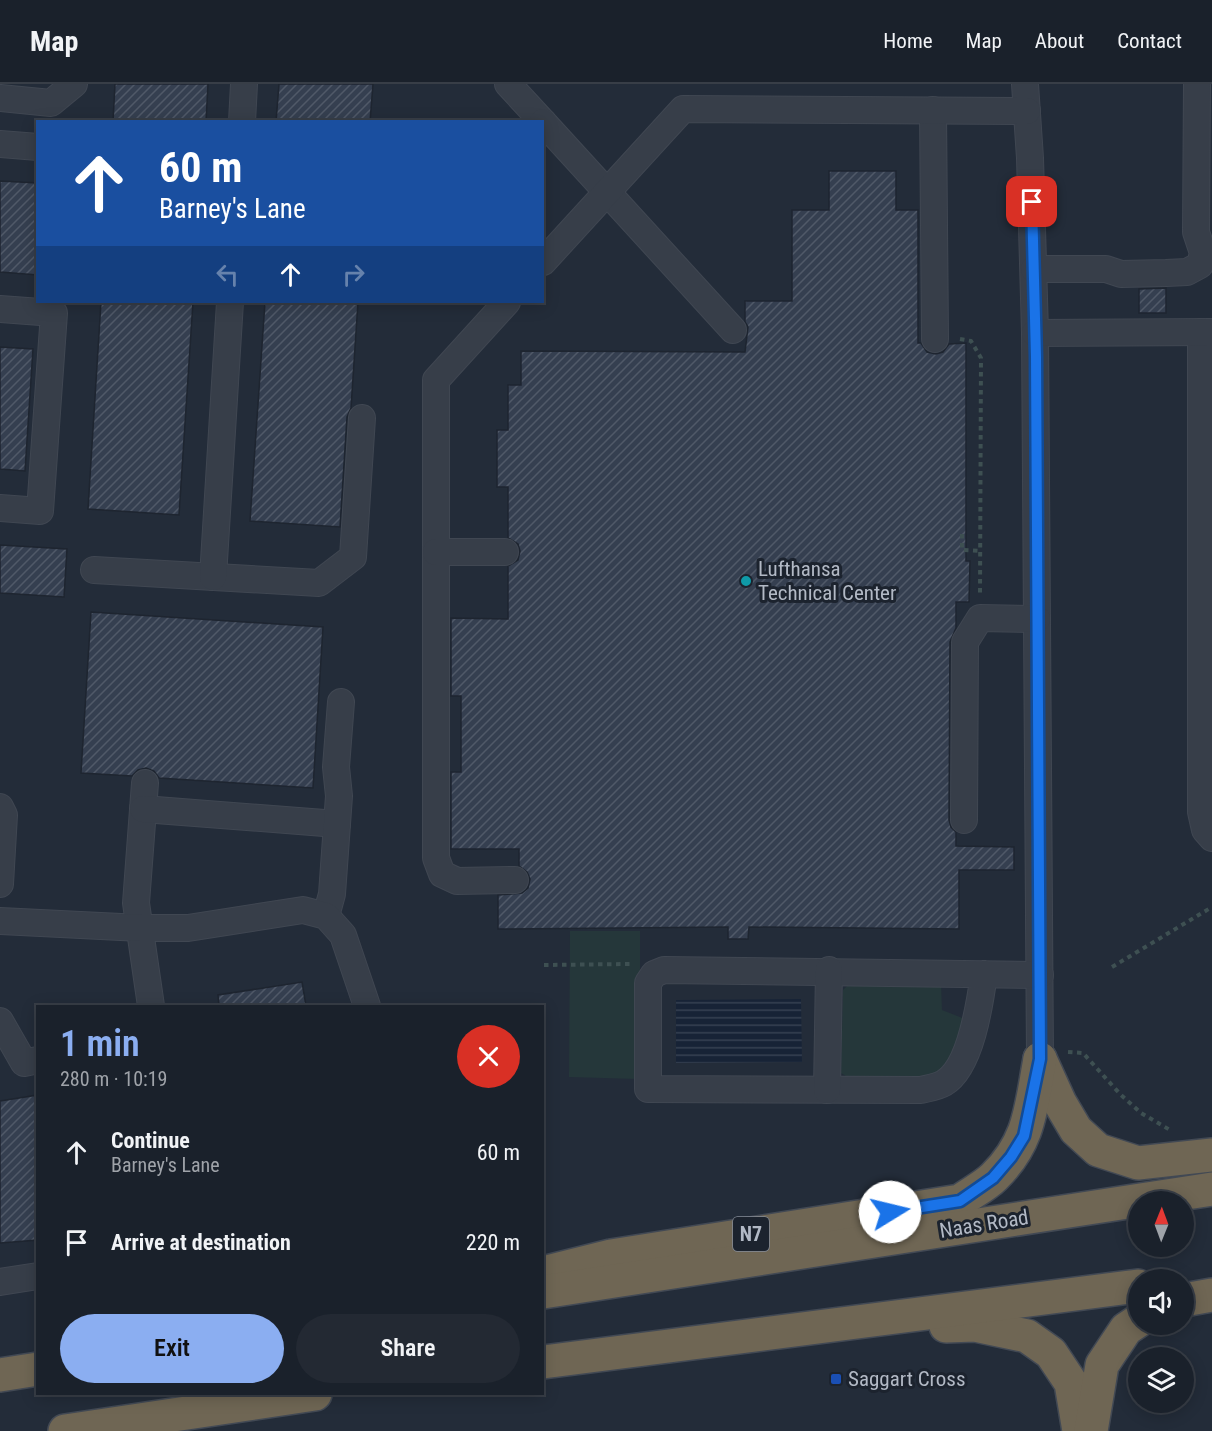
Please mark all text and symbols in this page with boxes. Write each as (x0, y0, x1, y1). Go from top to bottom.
text: Map (30, 25, 78, 58)
text: Home (883, 29, 933, 53)
text: Map (966, 29, 1002, 53)
text: About (1035, 29, 1084, 53)
text: Contact (1117, 29, 1182, 53)
text: 60 m (159, 143, 242, 192)
icon: ahead (60, 144, 138, 222)
pin (1006, 176, 1057, 227)
icon: arrive (1015, 185, 1048, 218)
text: Barney's Lane (159, 193, 306, 225)
icon: left (211, 258, 244, 291)
icon: ahead (274, 258, 307, 291)
icon: right (337, 258, 370, 291)
place label: Lufthansa Technical Center (758, 557, 896, 605)
marker: Lufthansa Technical Center (739, 574, 753, 588)
text: 1 min (60, 1023, 140, 1065)
button: close (457, 1025, 520, 1088)
text: 280 m · 10:19 (60, 1067, 167, 1091)
text: Continue (111, 1128, 190, 1153)
icon: ahead (60, 1136, 93, 1169)
text: 60 m (477, 1140, 520, 1165)
text: Barney's Lane (111, 1153, 220, 1177)
position arrow (858, 1180, 922, 1244)
north arrow (1128, 1191, 1194, 1257)
map controls (1128, 1191, 1194, 1413)
street label: Naas Road (938, 1205, 1030, 1243)
road number: N7 (733, 1217, 769, 1251)
icon: arrive (60, 1226, 93, 1259)
text: Arrive at destination (111, 1230, 291, 1255)
text: 220 m (466, 1230, 520, 1255)
button: sound (1128, 1269, 1194, 1335)
button: Exit (60, 1314, 284, 1383)
button: Share (296, 1314, 520, 1383)
button: layers (1128, 1347, 1194, 1413)
place label: Saggart Cross (848, 1367, 965, 1391)
marker: Saggart Cross (829, 1372, 843, 1386)

